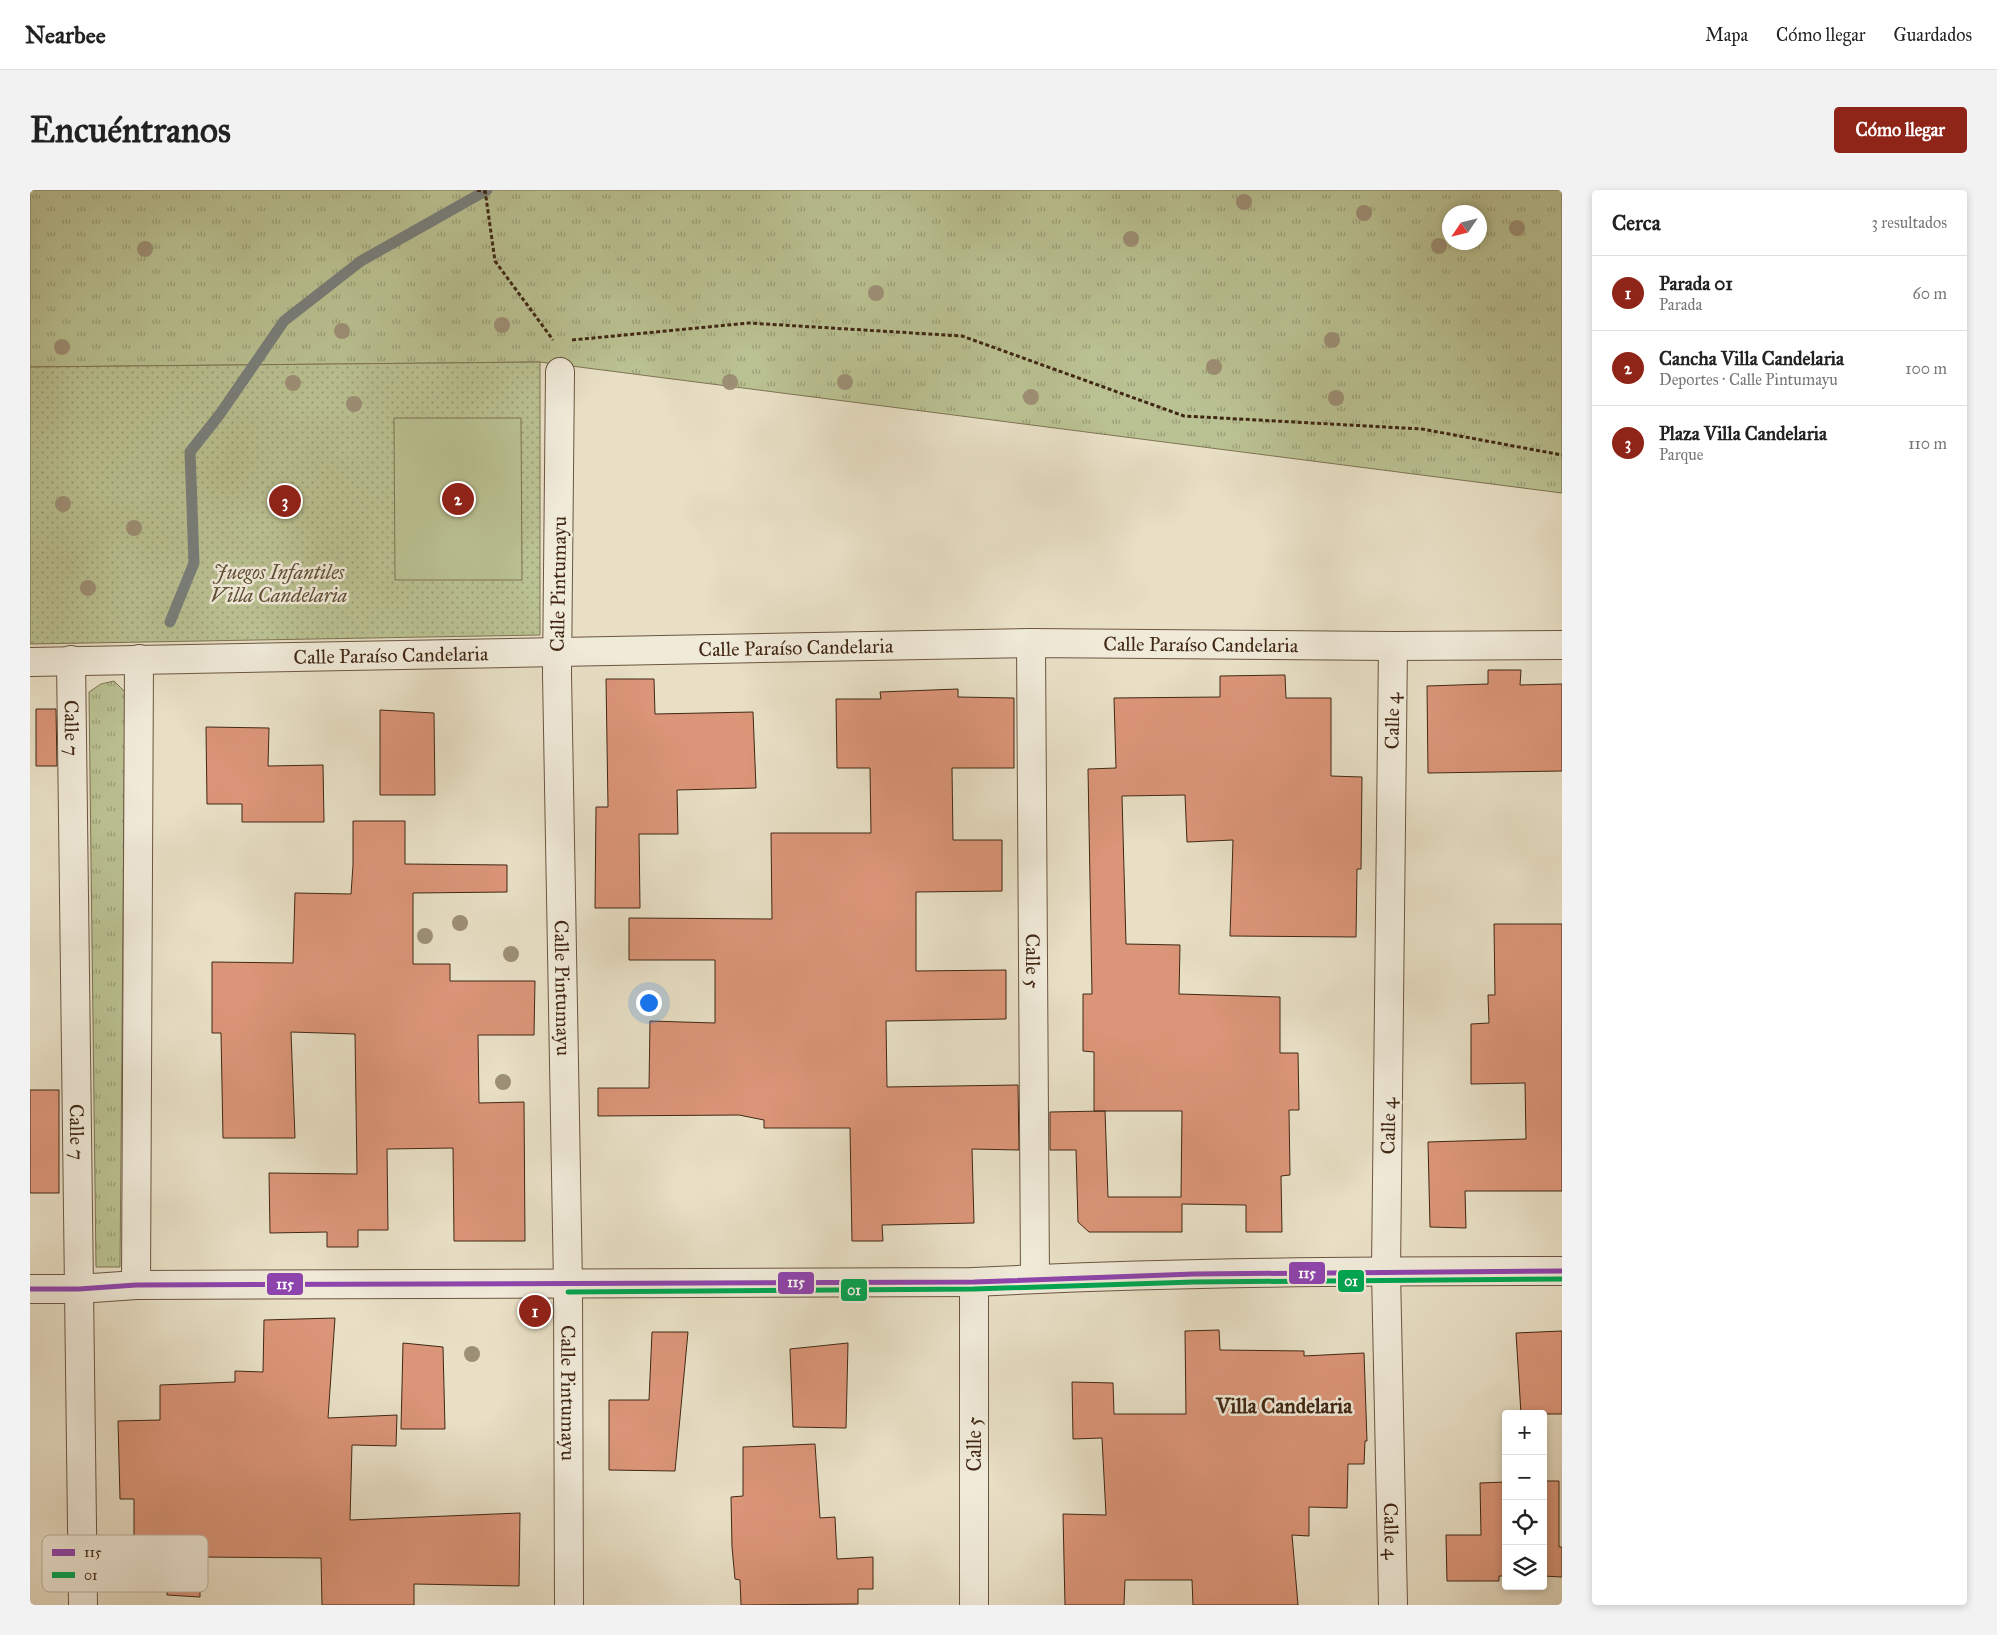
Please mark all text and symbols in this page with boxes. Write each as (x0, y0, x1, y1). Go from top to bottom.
text: Nearbee (25, 20, 106, 50)
text: Mapa (1705, 24, 1748, 46)
text: Cómo llegar (1776, 24, 1866, 46)
text: Guardados (1894, 24, 1972, 46)
button: Cómo llegar (1834, 107, 1967, 153)
text: Encuéntranos (30, 109, 231, 152)
north arrow (1442, 205, 1487, 250)
text: Cerca (1612, 210, 1661, 236)
text: 3 resultados (1872, 213, 1947, 232)
text: Parada 01 (1659, 272, 1733, 295)
text: 1 (1625, 284, 1631, 303)
text: 60 m (1913, 284, 1947, 303)
text: Parada (1659, 295, 1702, 314)
text: Cancha Villa Candelaria (1659, 347, 1844, 370)
text: 2 (1624, 359, 1632, 378)
text: 100 m (1905, 359, 1947, 378)
text: Deportes · Calle Pintumayu (1659, 370, 1838, 389)
text: Plaza Villa Candelaria (1659, 422, 1827, 445)
text: 3 (1625, 434, 1631, 453)
text: 110 m (1908, 434, 1947, 453)
text: Parque (1659, 445, 1703, 464)
pin: 2 (442, 480, 474, 518)
pin: 3 (269, 482, 301, 520)
street label: Calle Pintumayu (545, 516, 571, 652)
park label: Juegos Infantiles Villa Candelaria (211, 560, 347, 607)
street label: Calle Paraíso Candelaria (1103, 632, 1299, 657)
street label: Calle Paraíso Candelaria (698, 634, 894, 661)
street label: Calle Paraíso Candelaria (293, 641, 489, 669)
street label: Calle 4 (1380, 692, 1405, 750)
street label: Calle 7 (60, 700, 84, 756)
street label: Calle Pintumayu (549, 920, 576, 1056)
street label: Calle 5 (1021, 934, 1045, 988)
your location (636, 990, 662, 1016)
street label: Calle 4 (1376, 1097, 1401, 1155)
street label: Calle 7 (65, 1104, 89, 1160)
line badge: 115 (1288, 1261, 1326, 1285)
text: 115 (1298, 1265, 1316, 1282)
line badge: 01 (1337, 1269, 1365, 1293)
line badge: 115 (777, 1271, 815, 1295)
line badge: 115 (266, 1272, 304, 1296)
text: 01 (1344, 1273, 1358, 1290)
text: 115 (787, 1274, 805, 1291)
text: 115 (276, 1276, 294, 1293)
line badge: 01 (840, 1278, 868, 1302)
text: 01 (847, 1282, 861, 1299)
pin: 1 (519, 1292, 551, 1330)
street label: Calle Pintumayu (556, 1325, 581, 1461)
district label: Villa Candelaria (1215, 1393, 1353, 1419)
map controls (1502, 1410, 1547, 1590)
button: + (1502, 1410, 1547, 1455)
street label: Calle 5 (962, 1417, 986, 1471)
button: − (1502, 1455, 1547, 1500)
button: locate (1502, 1500, 1547, 1545)
street label: Calle 4 (1379, 1502, 1404, 1560)
legend (42, 1535, 208, 1592)
text: 115 (84, 1544, 102, 1561)
button: layers (1502, 1545, 1547, 1590)
text: 01 (84, 1567, 98, 1584)

